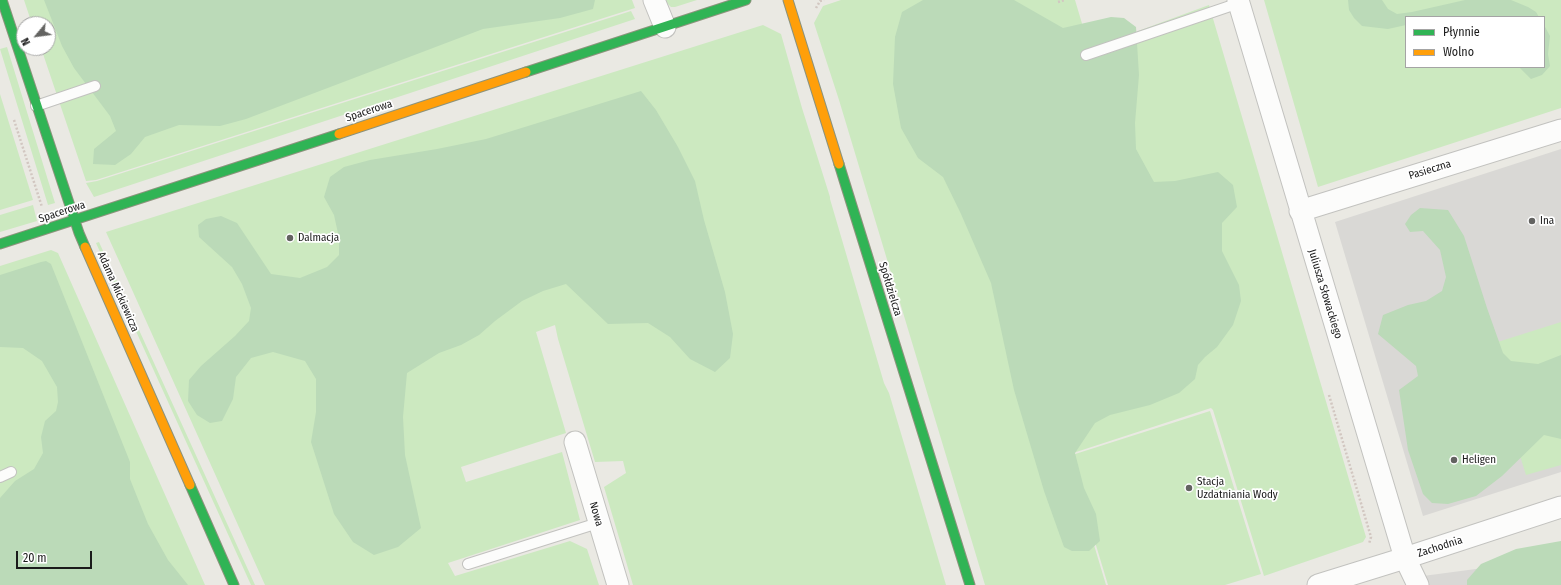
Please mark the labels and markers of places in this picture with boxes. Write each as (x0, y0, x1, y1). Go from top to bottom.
place label: Ina (1540, 214, 1554, 228)
marker: Ina (1527, 216, 1537, 226)
place label: Dalmacja (298, 231, 339, 245)
marker: Dalmacja (285, 233, 295, 243)
place label: Heligen (1462, 453, 1496, 467)
marker: Heligen (1449, 455, 1459, 465)
place label: Stacja Uzdatniania Wody (1197, 475, 1278, 501)
marker: Stacja Uzdatniania Wody (1184, 483, 1194, 493)

